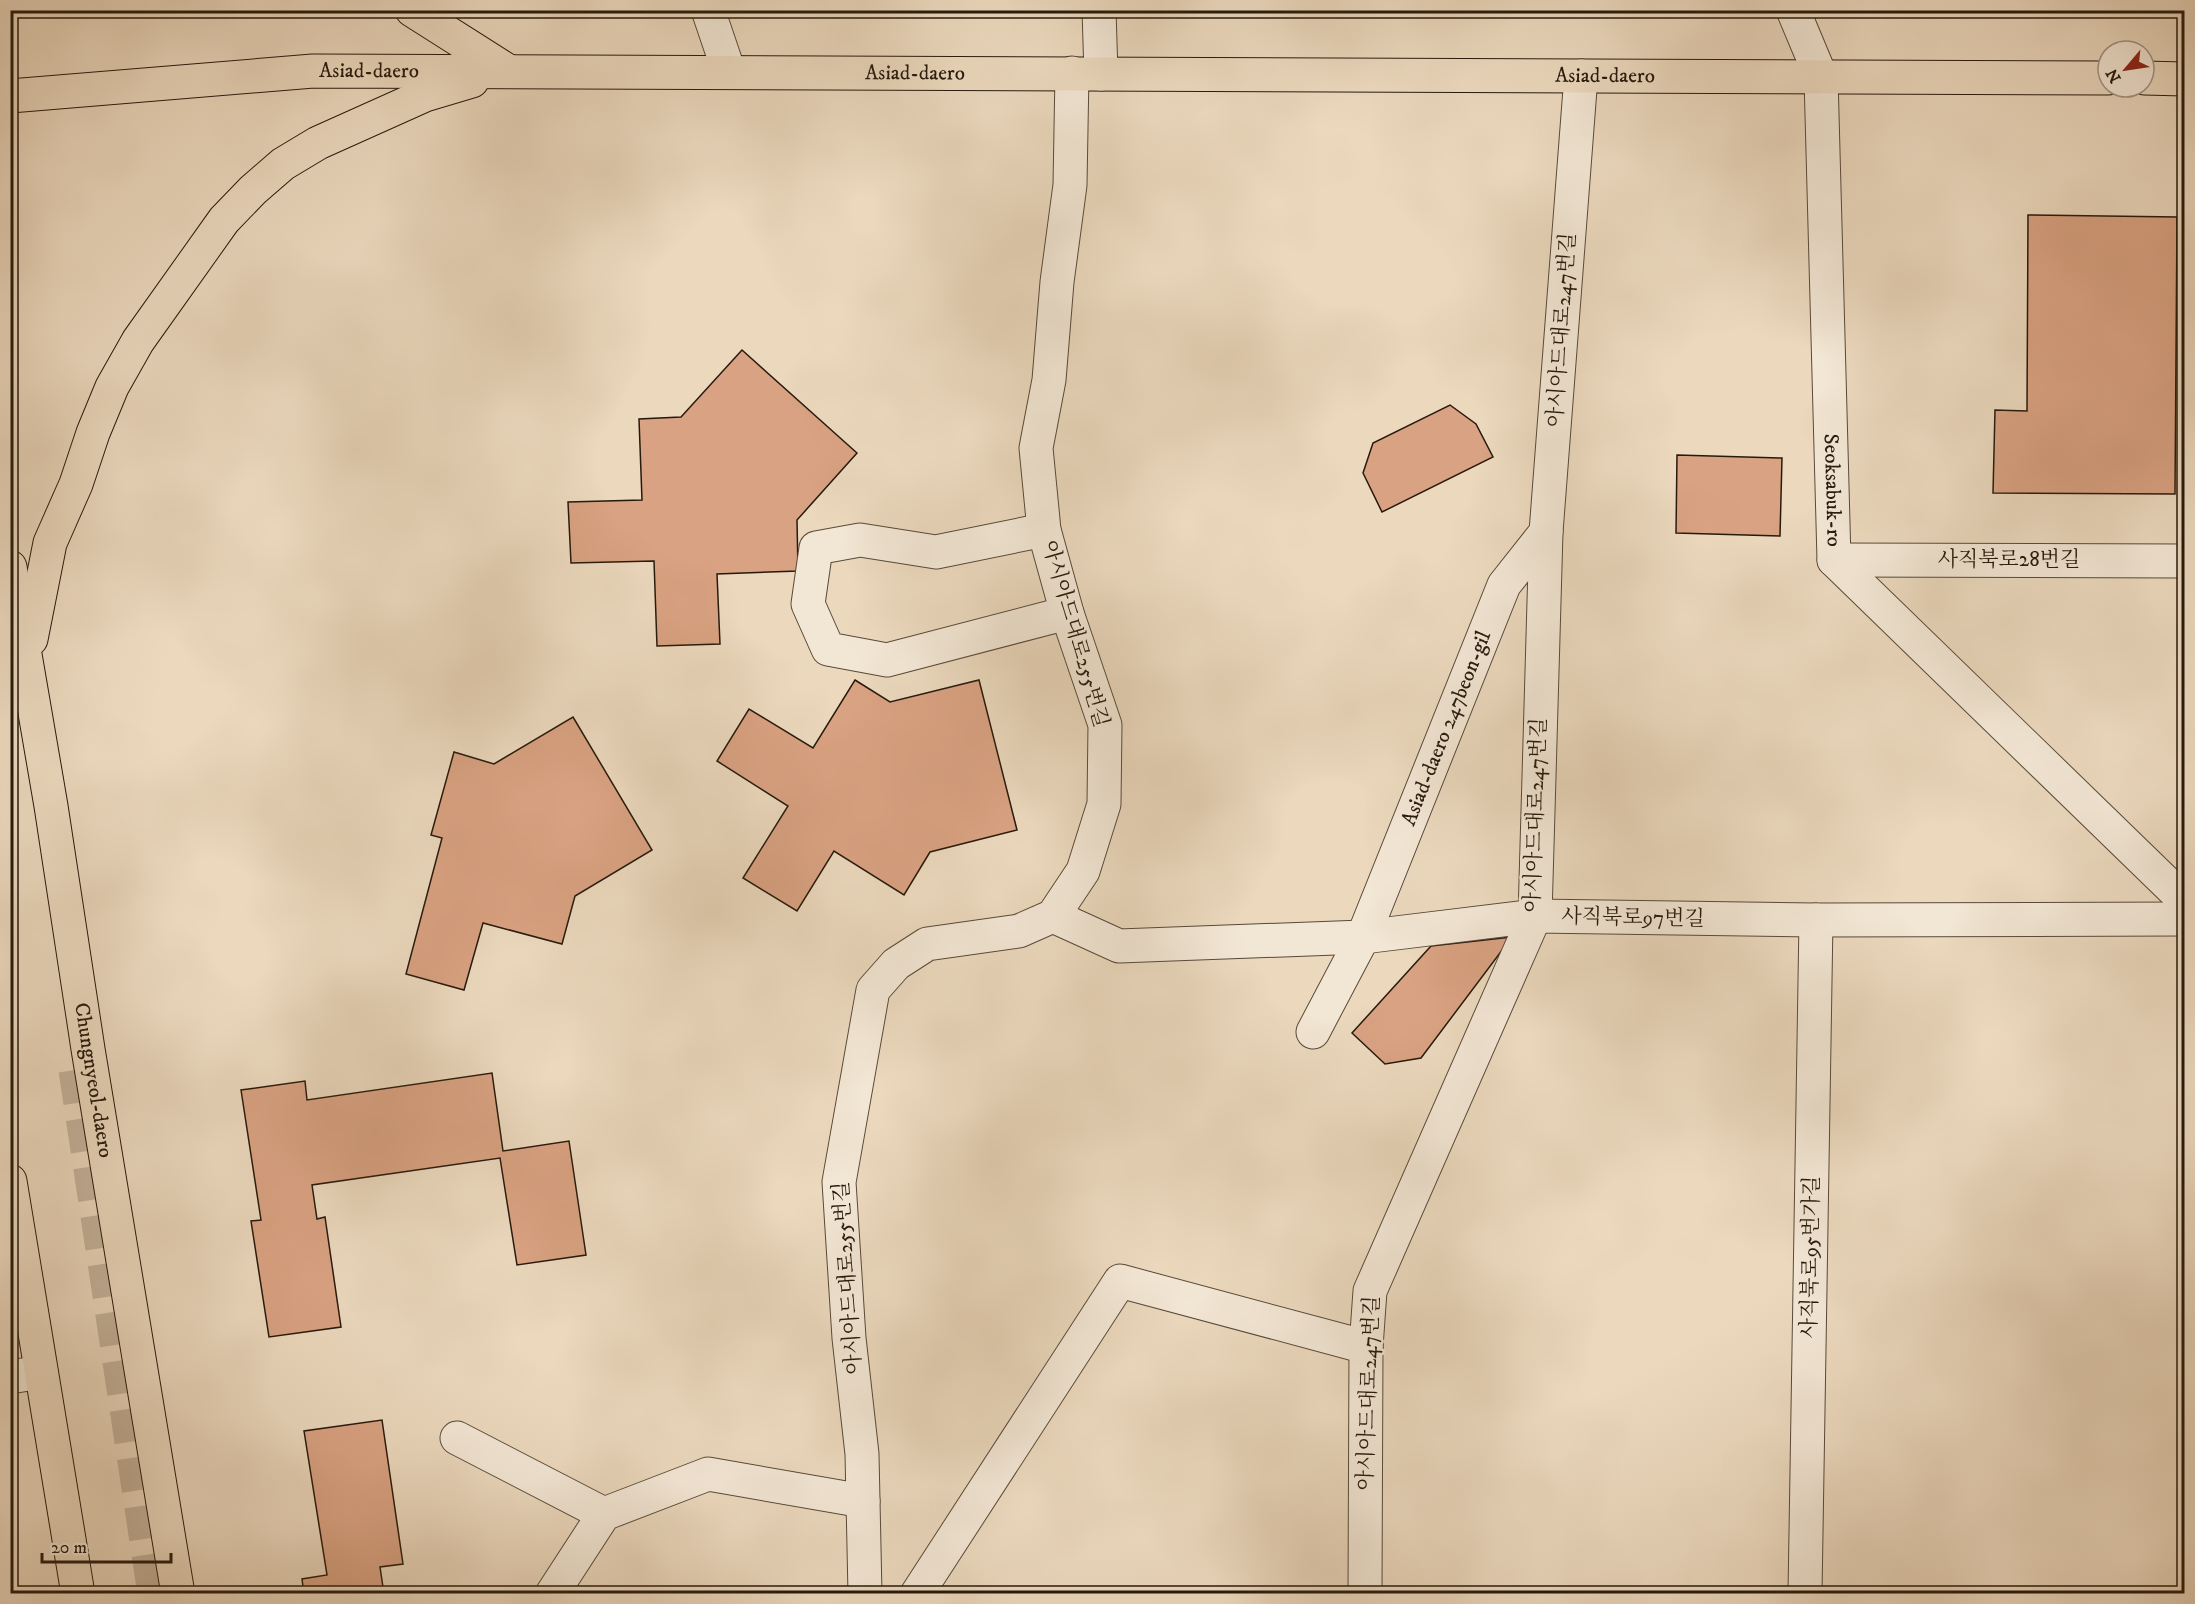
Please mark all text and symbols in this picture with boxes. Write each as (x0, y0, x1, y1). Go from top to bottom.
north arrow (2096, 39, 2156, 99)
street label: Asiad-daero (319, 58, 419, 84)
street label: Asiad-daero (865, 60, 965, 87)
street label: Asiad-daero (1555, 63, 1655, 89)
text: N (2102, 65, 2126, 86)
street label: 아시아드대로247번길 (1542, 232, 1582, 428)
street label: Seoksabuk-ro (1818, 433, 1847, 547)
street label: 아시아드대로255번길 (1036, 537, 1114, 731)
street label: 사직북로28번길 (1938, 547, 2080, 573)
street label: Asiad-daero 247beon-gil (1396, 627, 1497, 830)
street label: 아시아드대로247번길 (1520, 717, 1552, 913)
street label: 사직북로97번길 (1561, 904, 1705, 932)
street label: Chungnyeol-daero (68, 1001, 119, 1160)
street label: 사직북로95번가길 (1797, 1175, 1825, 1339)
street label: 아시아드대로255번길 (828, 1181, 868, 1375)
street label: 아시아드대로247번길 (1353, 1295, 1385, 1491)
scale bar (42, 1526, 171, 1564)
text: 20 m (51, 1537, 87, 1559)

